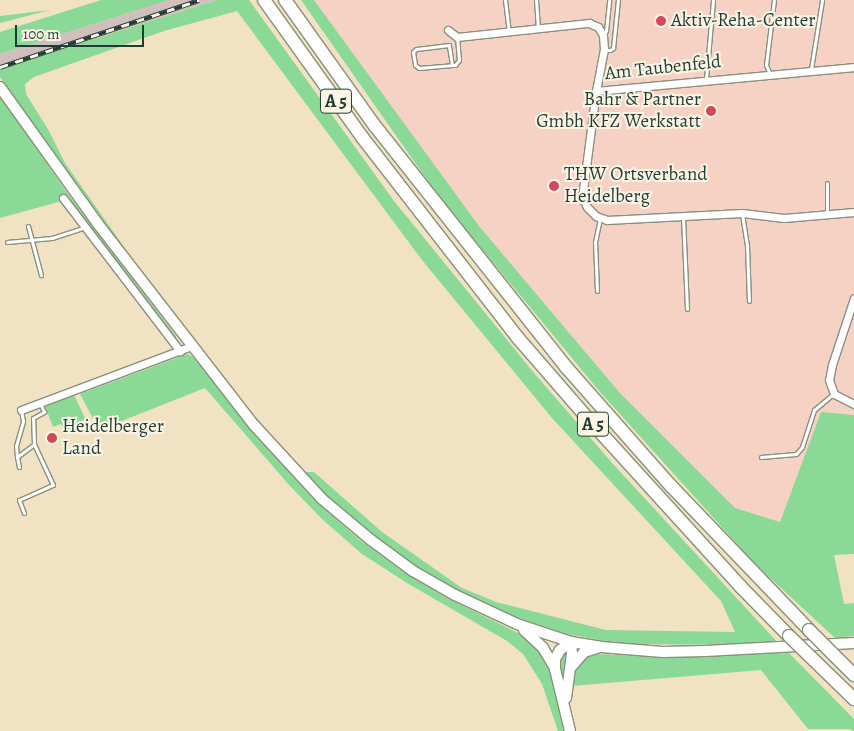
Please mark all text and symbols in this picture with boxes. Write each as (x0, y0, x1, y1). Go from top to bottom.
place label: Aktiv-Reha-Center (671, 10, 816, 32)
scale bar (18, 15, 146, 47)
marker: Aktiv-Reha-Center (655, 15, 667, 27)
text: 100 m (23, 24, 60, 44)
street label: Am Taubenfeld (604, 51, 722, 85)
road number: A 5 (320, 85, 352, 116)
place label: Bahr & Partner Gmbh KFZ Werkstatt (536, 89, 701, 133)
marker: Bahr & Partner Gmbh KFZ Werkstatt (705, 105, 717, 117)
place label: THW Ortsverband Heidelberg (564, 164, 708, 208)
marker: THW Ortsverband Heidelberg (548, 180, 560, 192)
road number: A 5 (577, 408, 609, 439)
place label: Heidelberger Land (62, 416, 164, 460)
marker: Heidelberger Land (46, 432, 58, 444)

